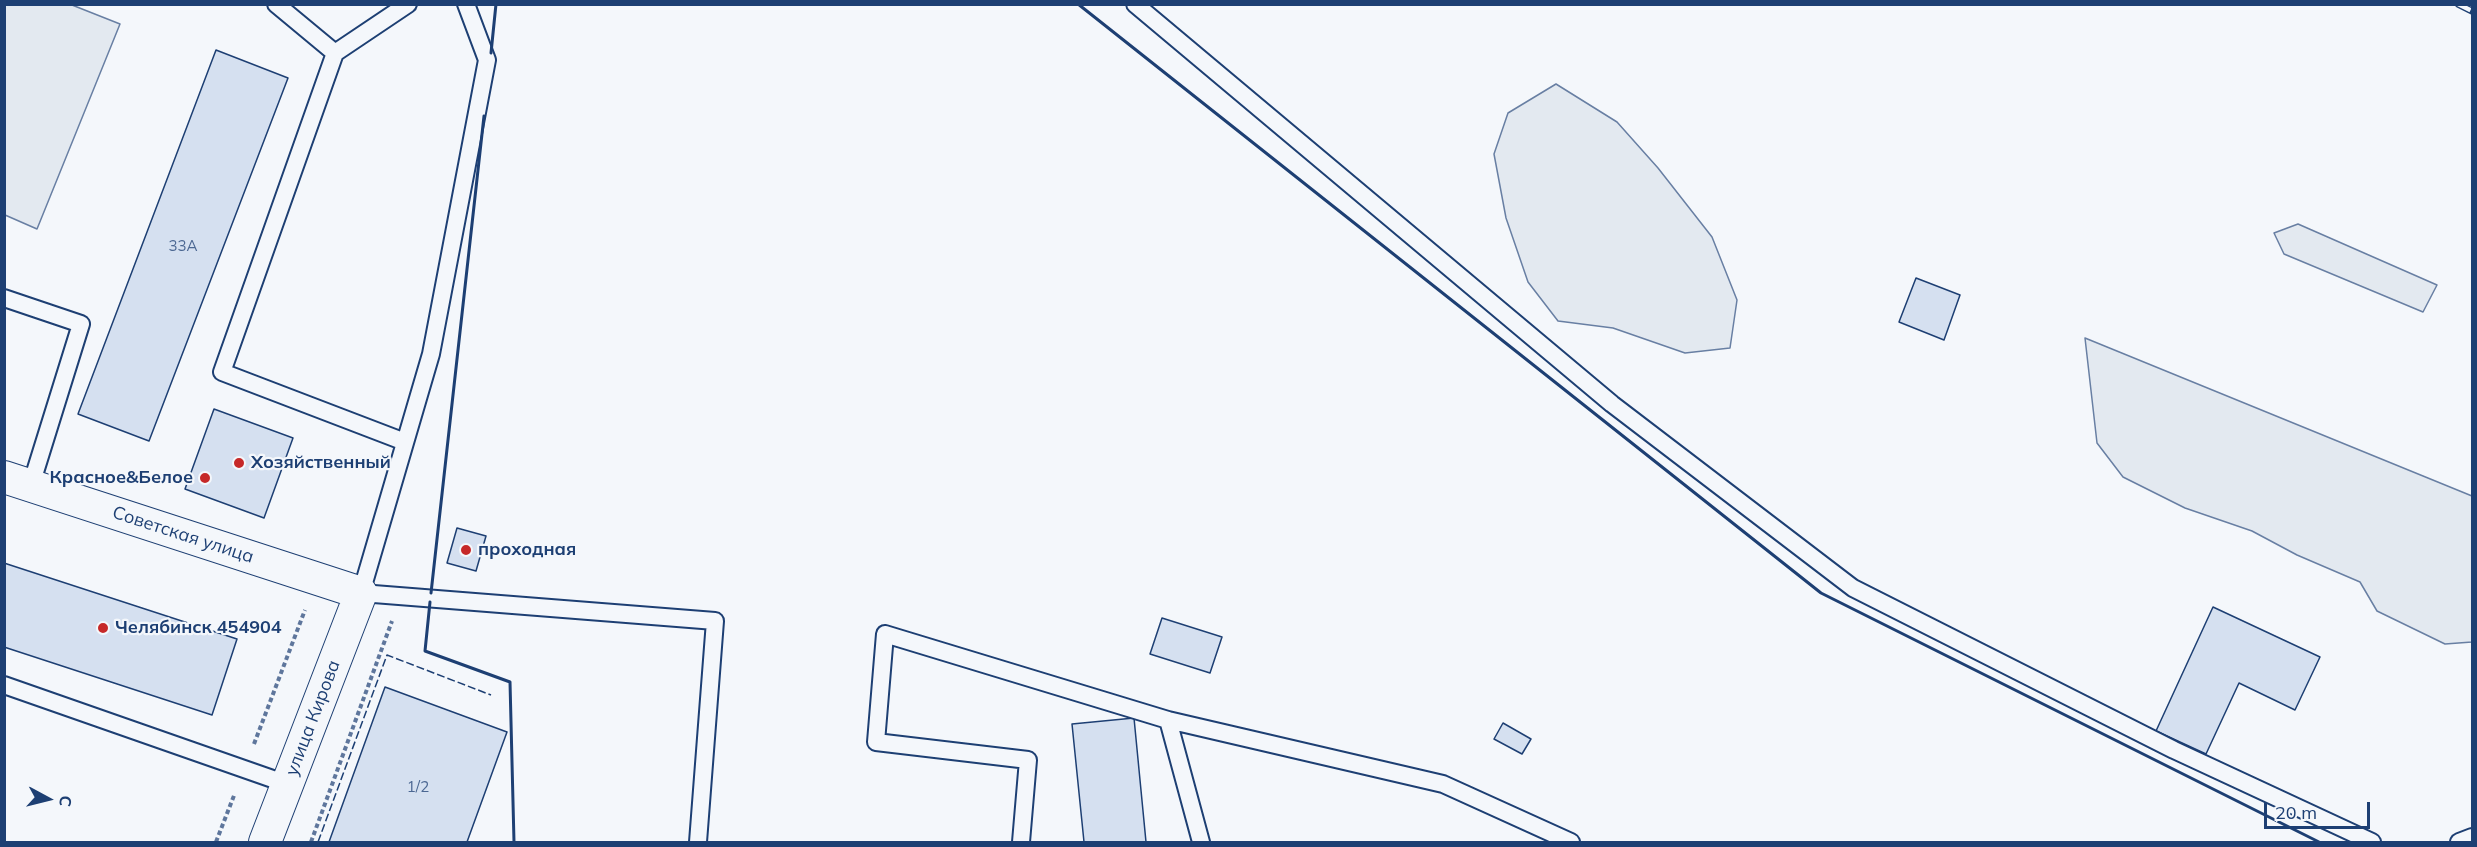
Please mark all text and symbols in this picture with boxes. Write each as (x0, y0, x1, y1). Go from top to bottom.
house number: 33А (168, 237, 198, 255)
place label: Хозяйственный (251, 452, 391, 474)
marker: Хозяйственный (232, 456, 246, 470)
place label: Красное&Белое (49, 467, 193, 489)
marker: Красное&Белое (198, 471, 212, 485)
street label: Советская улица (109, 502, 257, 568)
place label: проходная (478, 539, 576, 561)
marker: проходная (459, 543, 473, 557)
place label: Челябинск 454904 (115, 617, 282, 639)
marker: Челябинск 454904 (96, 621, 110, 635)
street label: улица Кирова (281, 657, 345, 779)
north arrow (18, 769, 78, 829)
house number: 1/2 (407, 778, 429, 796)
scale bar (2267, 790, 2374, 828)
text: С (55, 795, 76, 808)
text: 20 m (2275, 801, 2317, 824)

